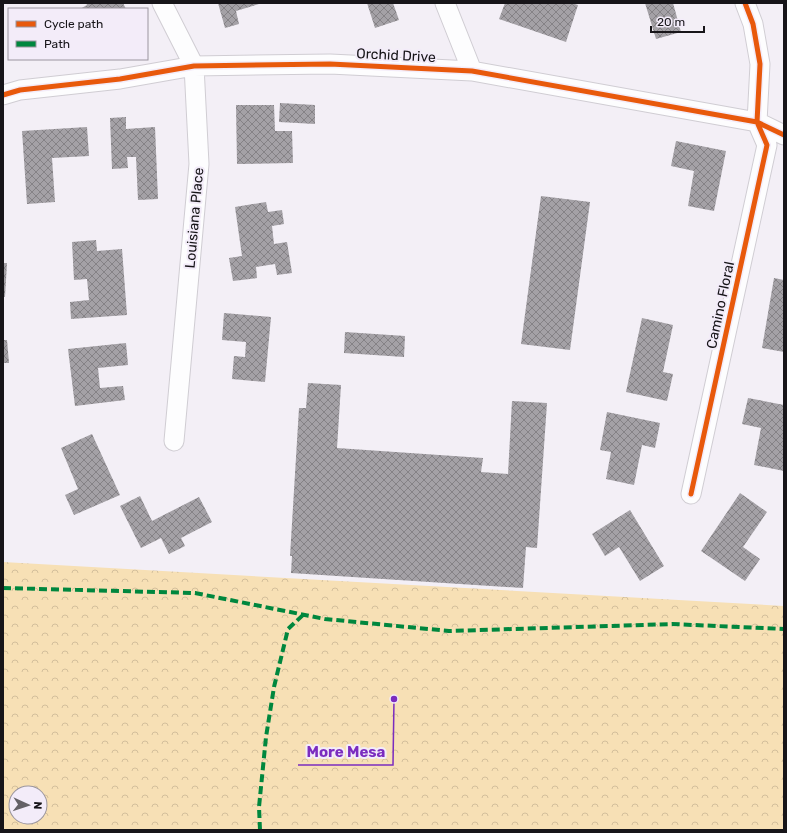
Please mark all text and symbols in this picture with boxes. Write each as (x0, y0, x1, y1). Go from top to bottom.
legend (8, 8, 148, 60)
scale bar (651, 8, 704, 34)
text: 20 m (657, 15, 685, 29)
text: Cycle path (44, 17, 103, 31)
text: Path (44, 37, 70, 51)
street label: Orchid Drive (356, 45, 436, 66)
street label: Louisiana Place (182, 167, 207, 269)
street label: Camino Floral (703, 260, 738, 350)
callout: More Mesa (298, 738, 393, 765)
text: More Mesa (307, 743, 386, 761)
north arrow (8, 785, 48, 825)
text: N (31, 801, 44, 810)

